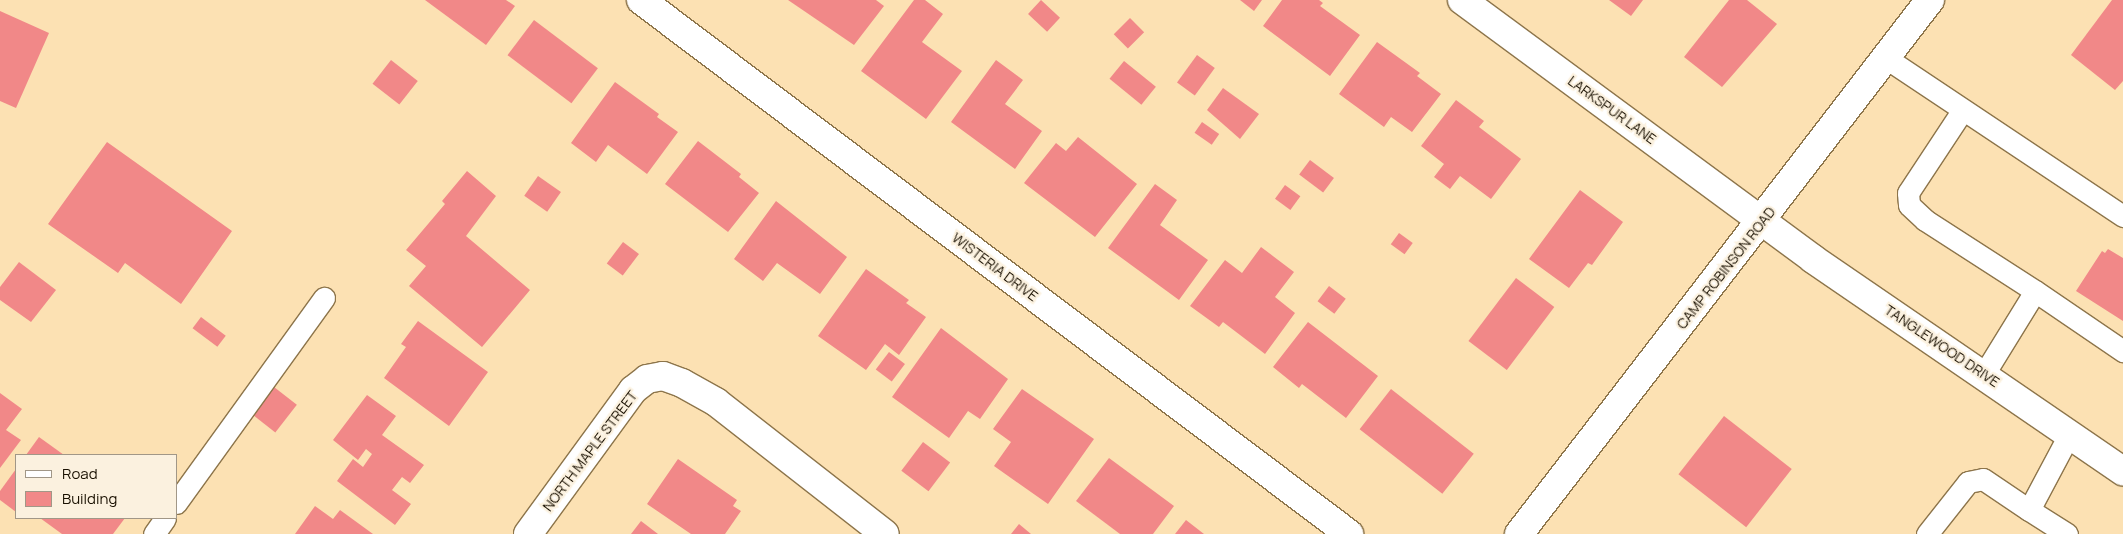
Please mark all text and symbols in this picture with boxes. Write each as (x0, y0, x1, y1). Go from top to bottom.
street label: LARKSPUR LANE (1565, 72, 1659, 148)
street label: CAMP ROBINSON ROAD (1673, 204, 1779, 332)
street label: WISTERIA DRIVE (949, 229, 1041, 305)
street label: TANGLEWOOD DRIVE (1881, 301, 2003, 391)
street label: NORTH MAPLE STREET (539, 387, 641, 515)
legend (15, 454, 178, 519)
text: Road (62, 463, 98, 484)
text: Building (62, 488, 117, 509)

